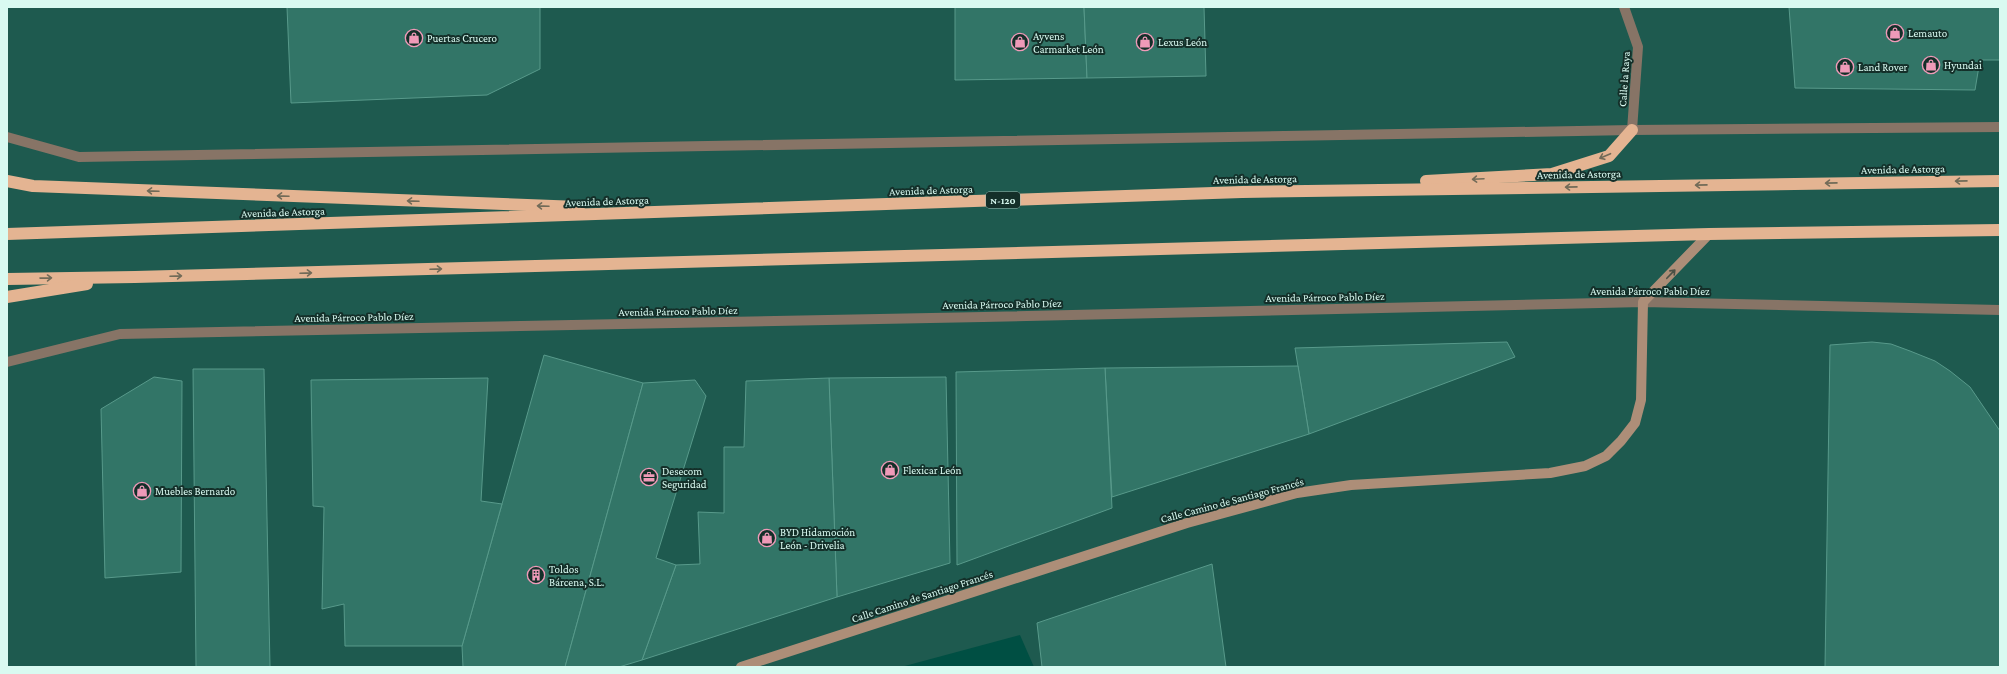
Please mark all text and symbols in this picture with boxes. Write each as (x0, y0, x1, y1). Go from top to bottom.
shop icon: Lemauto (1885, 23, 1905, 43)
place label: Lemauto (1908, 27, 1948, 39)
shop icon: Puertas Crucero (404, 28, 424, 48)
place label: Ayvens Carmarket León (1033, 30, 1104, 55)
place label: Puertas Crucero (427, 32, 497, 44)
shop icon: Ayvens Carmarket León (1010, 32, 1030, 52)
shop icon: Lexus León (1135, 32, 1155, 52)
place label: Lexus León (1158, 36, 1207, 48)
street label: Calle la Raya (1616, 51, 1633, 107)
shop icon: Hyundai (1921, 55, 1941, 75)
shop icon: Land Rover (1835, 57, 1855, 77)
place label: Hyundai (1944, 59, 1982, 72)
place label: Land Rover (1858, 61, 1908, 73)
one-way arrow (1599, 153, 1611, 161)
street label: Avenida de Astorga (1861, 162, 1945, 177)
street label: Avenida de Astorga (1537, 167, 1621, 182)
street label: Avenida de Astorga (1213, 172, 1297, 187)
one-way arrow (1472, 175, 1485, 182)
one-way arrow (1955, 177, 1968, 185)
one-way arrow (1825, 179, 1838, 187)
one-way arrow (1695, 181, 1708, 189)
street label: Avenida de Astorga (889, 183, 973, 198)
one-way arrow (1565, 183, 1578, 191)
one-way arrow (147, 187, 160, 195)
one-way arrow (277, 192, 290, 200)
road number: N-120 (986, 192, 1020, 208)
street label: Avenida de Astorga (565, 194, 649, 209)
one-way arrow (407, 197, 420, 205)
one-way arrow (537, 202, 550, 210)
street label: Avenida de Astorga (241, 205, 325, 220)
one-way arrow (429, 265, 442, 273)
one-way arrow (299, 269, 312, 276)
one-way arrow (1666, 269, 1675, 279)
one-way arrow (169, 272, 182, 280)
one-way arrow (39, 274, 52, 282)
street label: Avenida Párroco Pablo Díez (1590, 285, 1710, 297)
street label: Avenida Párroco Pablo Díez (1265, 290, 1385, 304)
street label: Avenida Párroco Pablo Díez (942, 297, 1062, 311)
street label: Avenida Párroco Pablo Díez (618, 304, 738, 318)
street label: Avenida Párroco Pablo Díez (294, 310, 414, 324)
shop icon: Flexicar León (880, 460, 900, 480)
place label: Flexicar León (903, 464, 961, 476)
place label: Desecom Seguridad (662, 465, 707, 491)
office icon: Desecom Seguridad (639, 467, 659, 487)
street label: Calle Camino de Santiago Francés (1159, 475, 1305, 526)
shop icon: Muebles Bernardo (132, 481, 152, 501)
place label: Muebles Bernardo (155, 485, 236, 497)
place label: BYD Hidamoción León - Drivelia (780, 526, 855, 551)
shop icon: BYD Hidamoción León - Drivelia (757, 528, 777, 548)
place label: Toldos Bárcena, S.L. (549, 563, 604, 589)
building icon: Toldos Bárcena, S.L. (526, 565, 546, 585)
street label: Calle Camino de Santiago Francés (850, 567, 994, 625)

